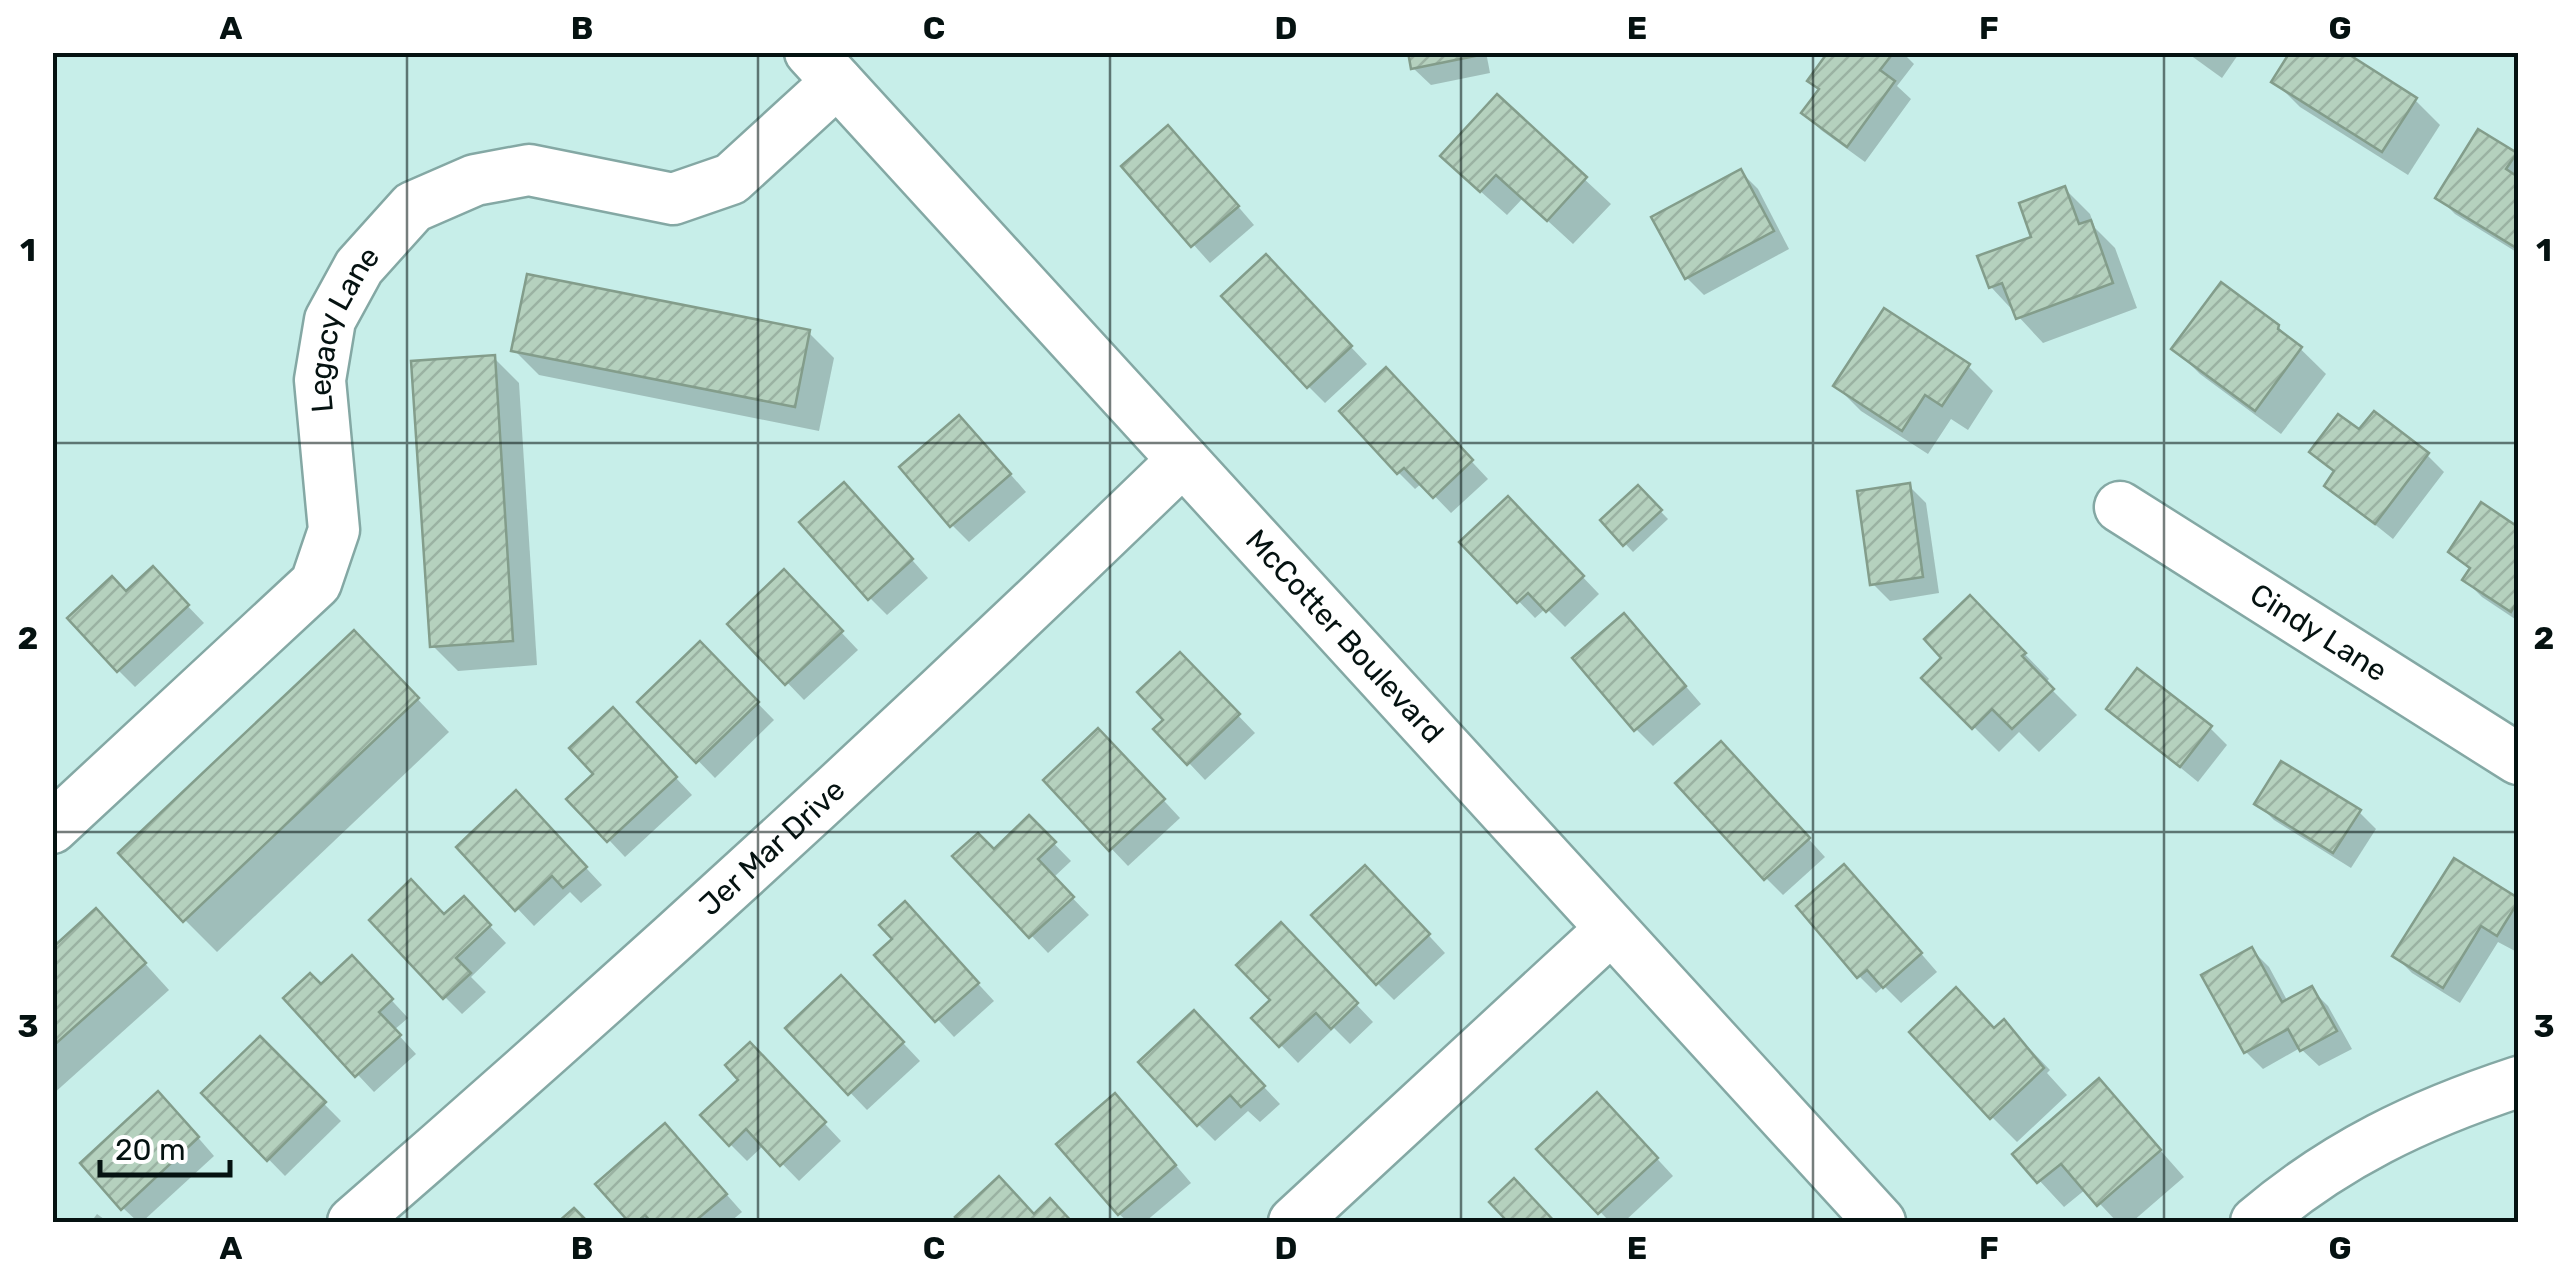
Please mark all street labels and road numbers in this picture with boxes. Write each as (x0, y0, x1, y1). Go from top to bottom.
street label: Legacy Lane (302, 239, 387, 414)
street label: McCotter Boulevard (1238, 522, 1451, 751)
street label: Cindy Lane (2243, 576, 2394, 689)
street label: Jer Mar Drive (692, 772, 852, 923)

